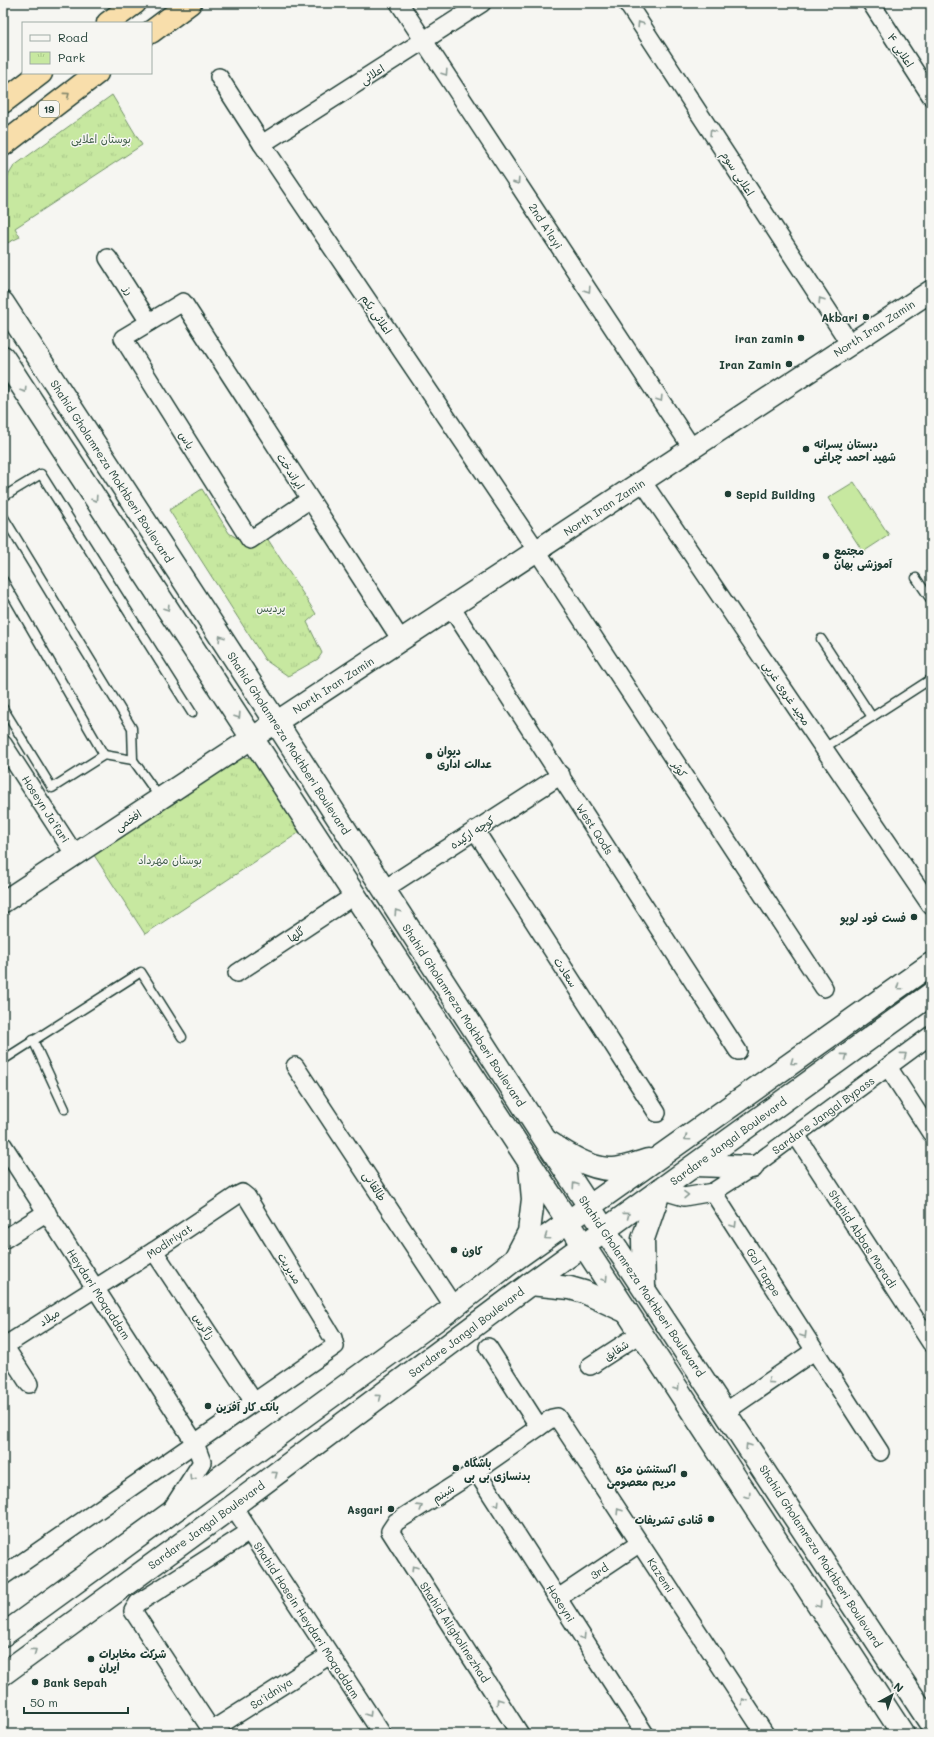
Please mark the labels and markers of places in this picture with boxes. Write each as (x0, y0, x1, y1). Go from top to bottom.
place label: Akbari (821, 310, 858, 325)
marker: Akbari (861, 312, 871, 322)
place label: iran zamin (735, 331, 793, 346)
marker: iran zamin (796, 333, 806, 343)
place label: Iran Zamin (719, 357, 781, 372)
marker: Iran Zamin (784, 359, 794, 369)
place label: دبستان پسرانه شهید احمد چراغی (814, 436, 896, 465)
marker: دبستان پسرانه شهید احمد چراغی (801, 444, 811, 454)
place label: Sepid Building (736, 487, 815, 502)
marker: Sepid Building (723, 489, 733, 499)
place label: مجتمع آموزشی بهان (834, 543, 893, 572)
marker: مجتمع آموزشی بهان (821, 551, 831, 561)
place label: دیوان عدالت اداری (437, 743, 492, 771)
marker: دیوان عدالت اداری (424, 751, 434, 761)
place label: فست فود لوپو (839, 910, 906, 926)
marker: فست فود لوپو (909, 912, 919, 922)
place label: کاون (462, 1243, 483, 1258)
marker: کاون (449, 1245, 459, 1255)
place label: بانک کار آفرین (216, 1399, 279, 1414)
marker: بانک کار آفرین (203, 1401, 213, 1411)
place label: باشگاه بدنسازی بی بی (464, 1455, 530, 1484)
place label: اکستنشن مژه مریم معصومی (607, 1461, 676, 1491)
marker: باشگاه بدنسازی بی بی (451, 1463, 461, 1473)
marker: اکستنشن مژه مریم معصومی (679, 1469, 689, 1479)
place label: Asgari (347, 1502, 383, 1517)
marker: Asgari (386, 1504, 396, 1514)
place label: قنادی تشریفات (635, 1512, 703, 1527)
marker: قنادی تشریفات (706, 1514, 716, 1524)
place label: شرکت مخابرات ایران (99, 1646, 166, 1674)
marker: شرکت مخابرات ایران (86, 1654, 96, 1664)
place label: Bank Sepah (43, 1675, 107, 1690)
marker: Bank Sepah (30, 1677, 40, 1687)

